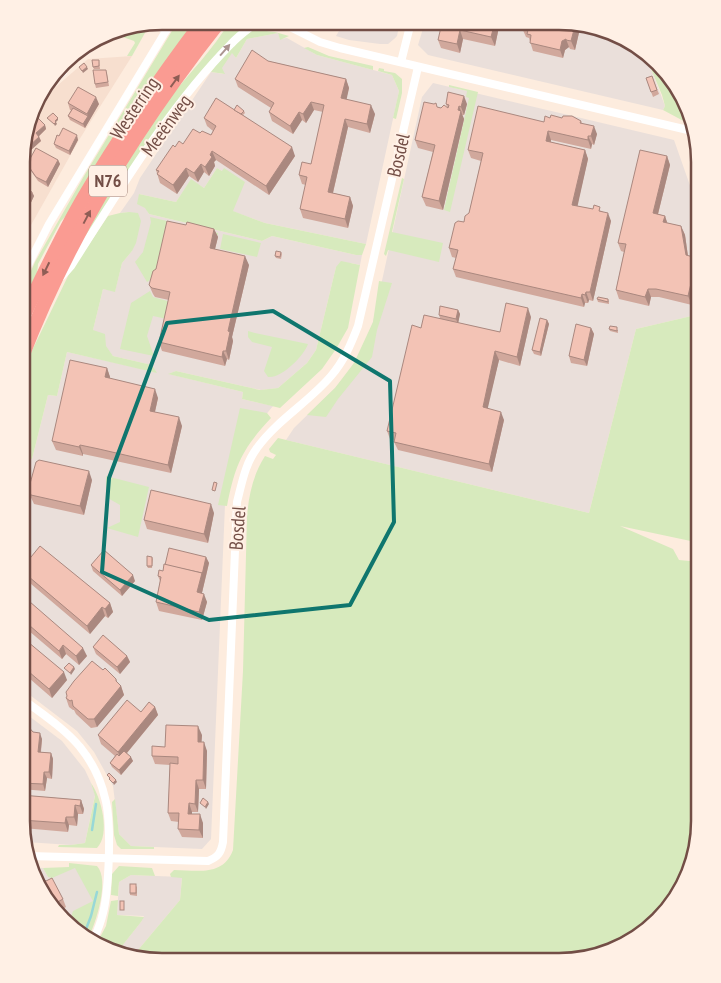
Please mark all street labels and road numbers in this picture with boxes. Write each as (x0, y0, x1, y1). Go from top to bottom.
street label: Westerring (104, 72, 164, 144)
street label: Meeënweg (136, 89, 196, 161)
street label: Bosdel (381, 130, 415, 179)
road number: N76 (89, 166, 127, 197)
street label: Bosdel (223, 505, 251, 551)

